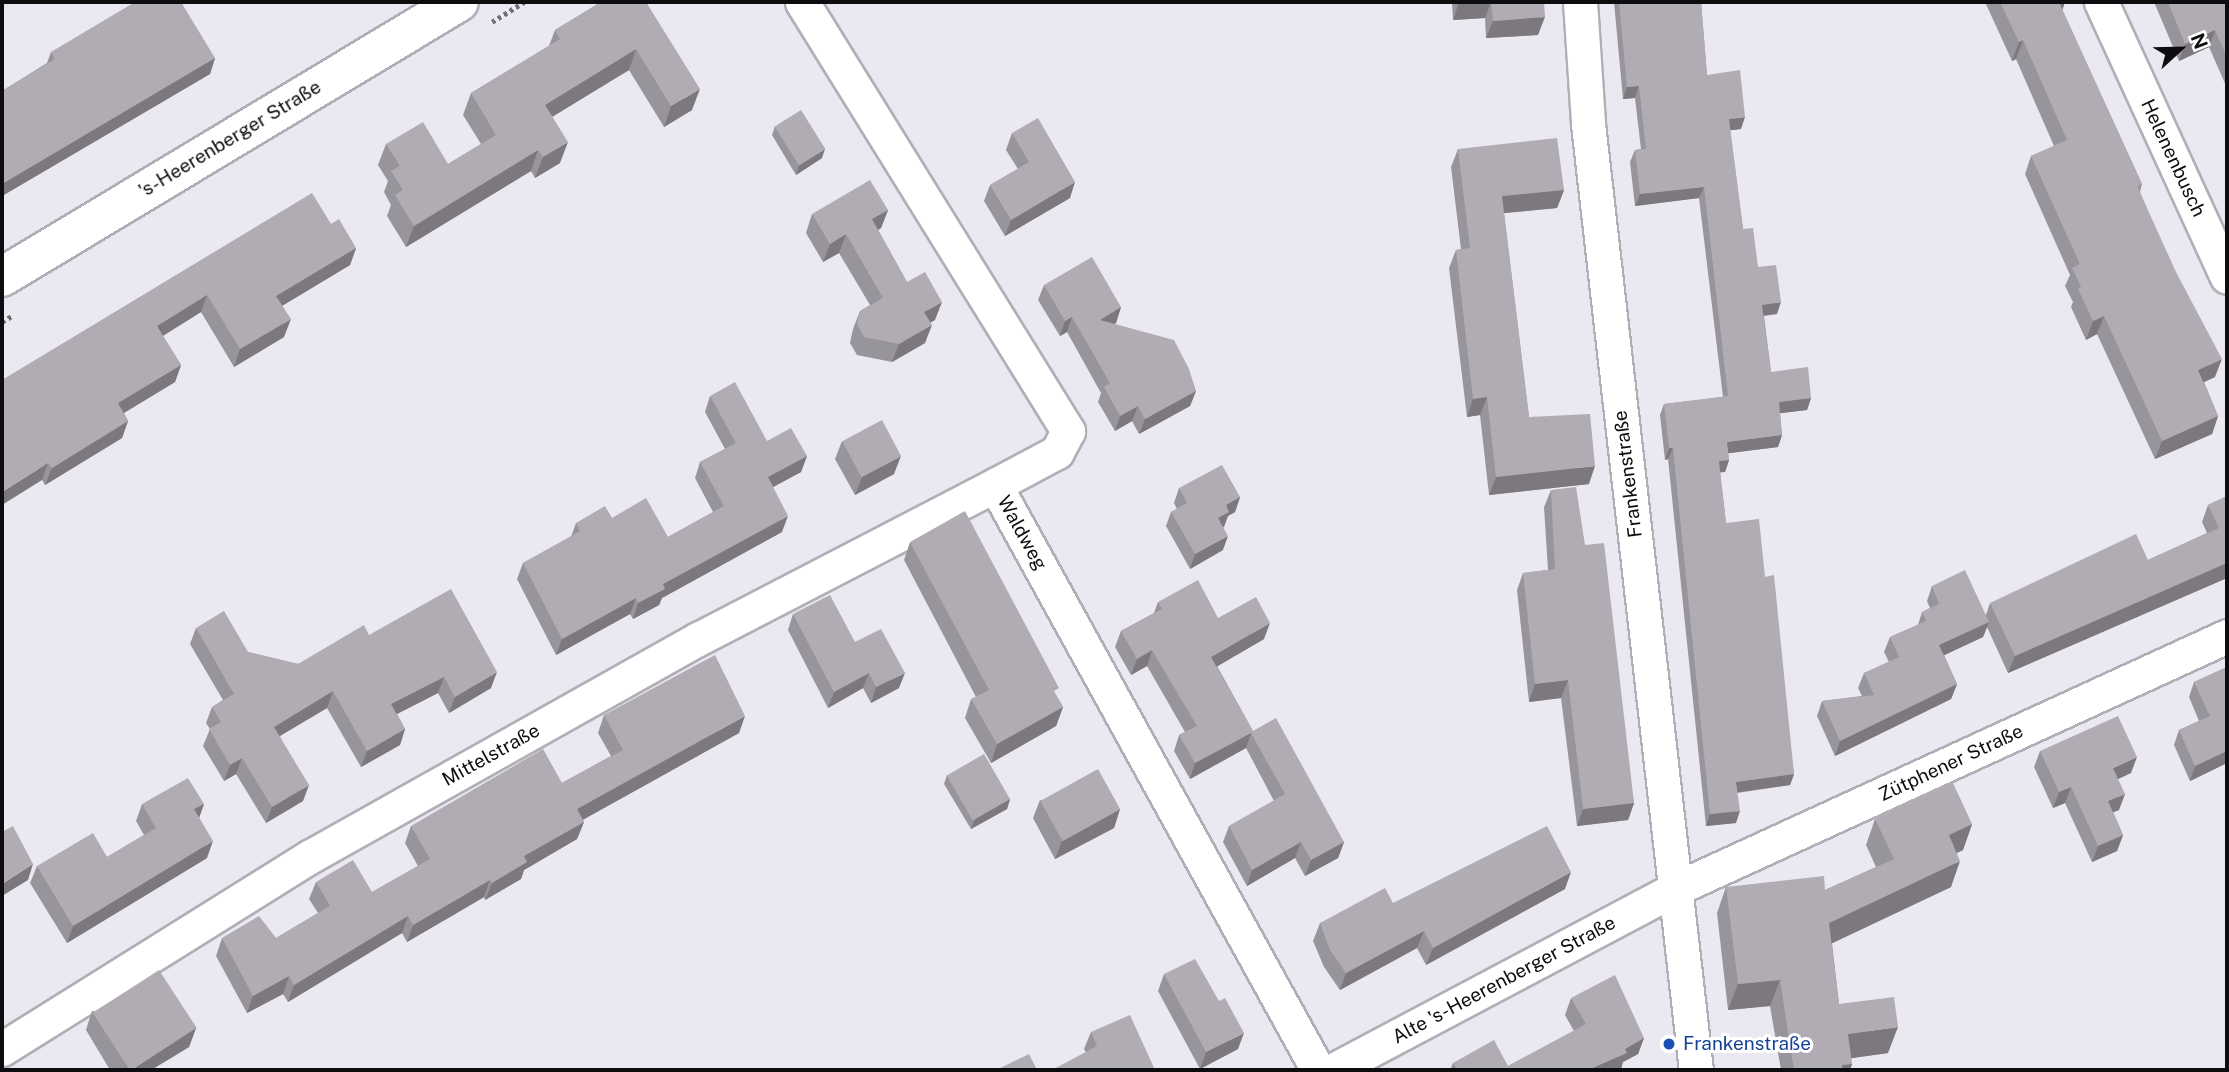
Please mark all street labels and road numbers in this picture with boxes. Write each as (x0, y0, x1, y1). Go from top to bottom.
street label: 's-Heerenberger Straße (135, 76, 325, 202)
street label: Helenenbusch (2136, 96, 2210, 220)
street label: Frankenstraße (1609, 409, 1647, 539)
street label: Waldweg (992, 492, 1052, 574)
street label: Mittelstraße (438, 719, 544, 791)
street label: Zütphener Straße (1875, 720, 2027, 806)
street label: Alte 's-Heerenberger Straße (1388, 911, 1620, 1049)

